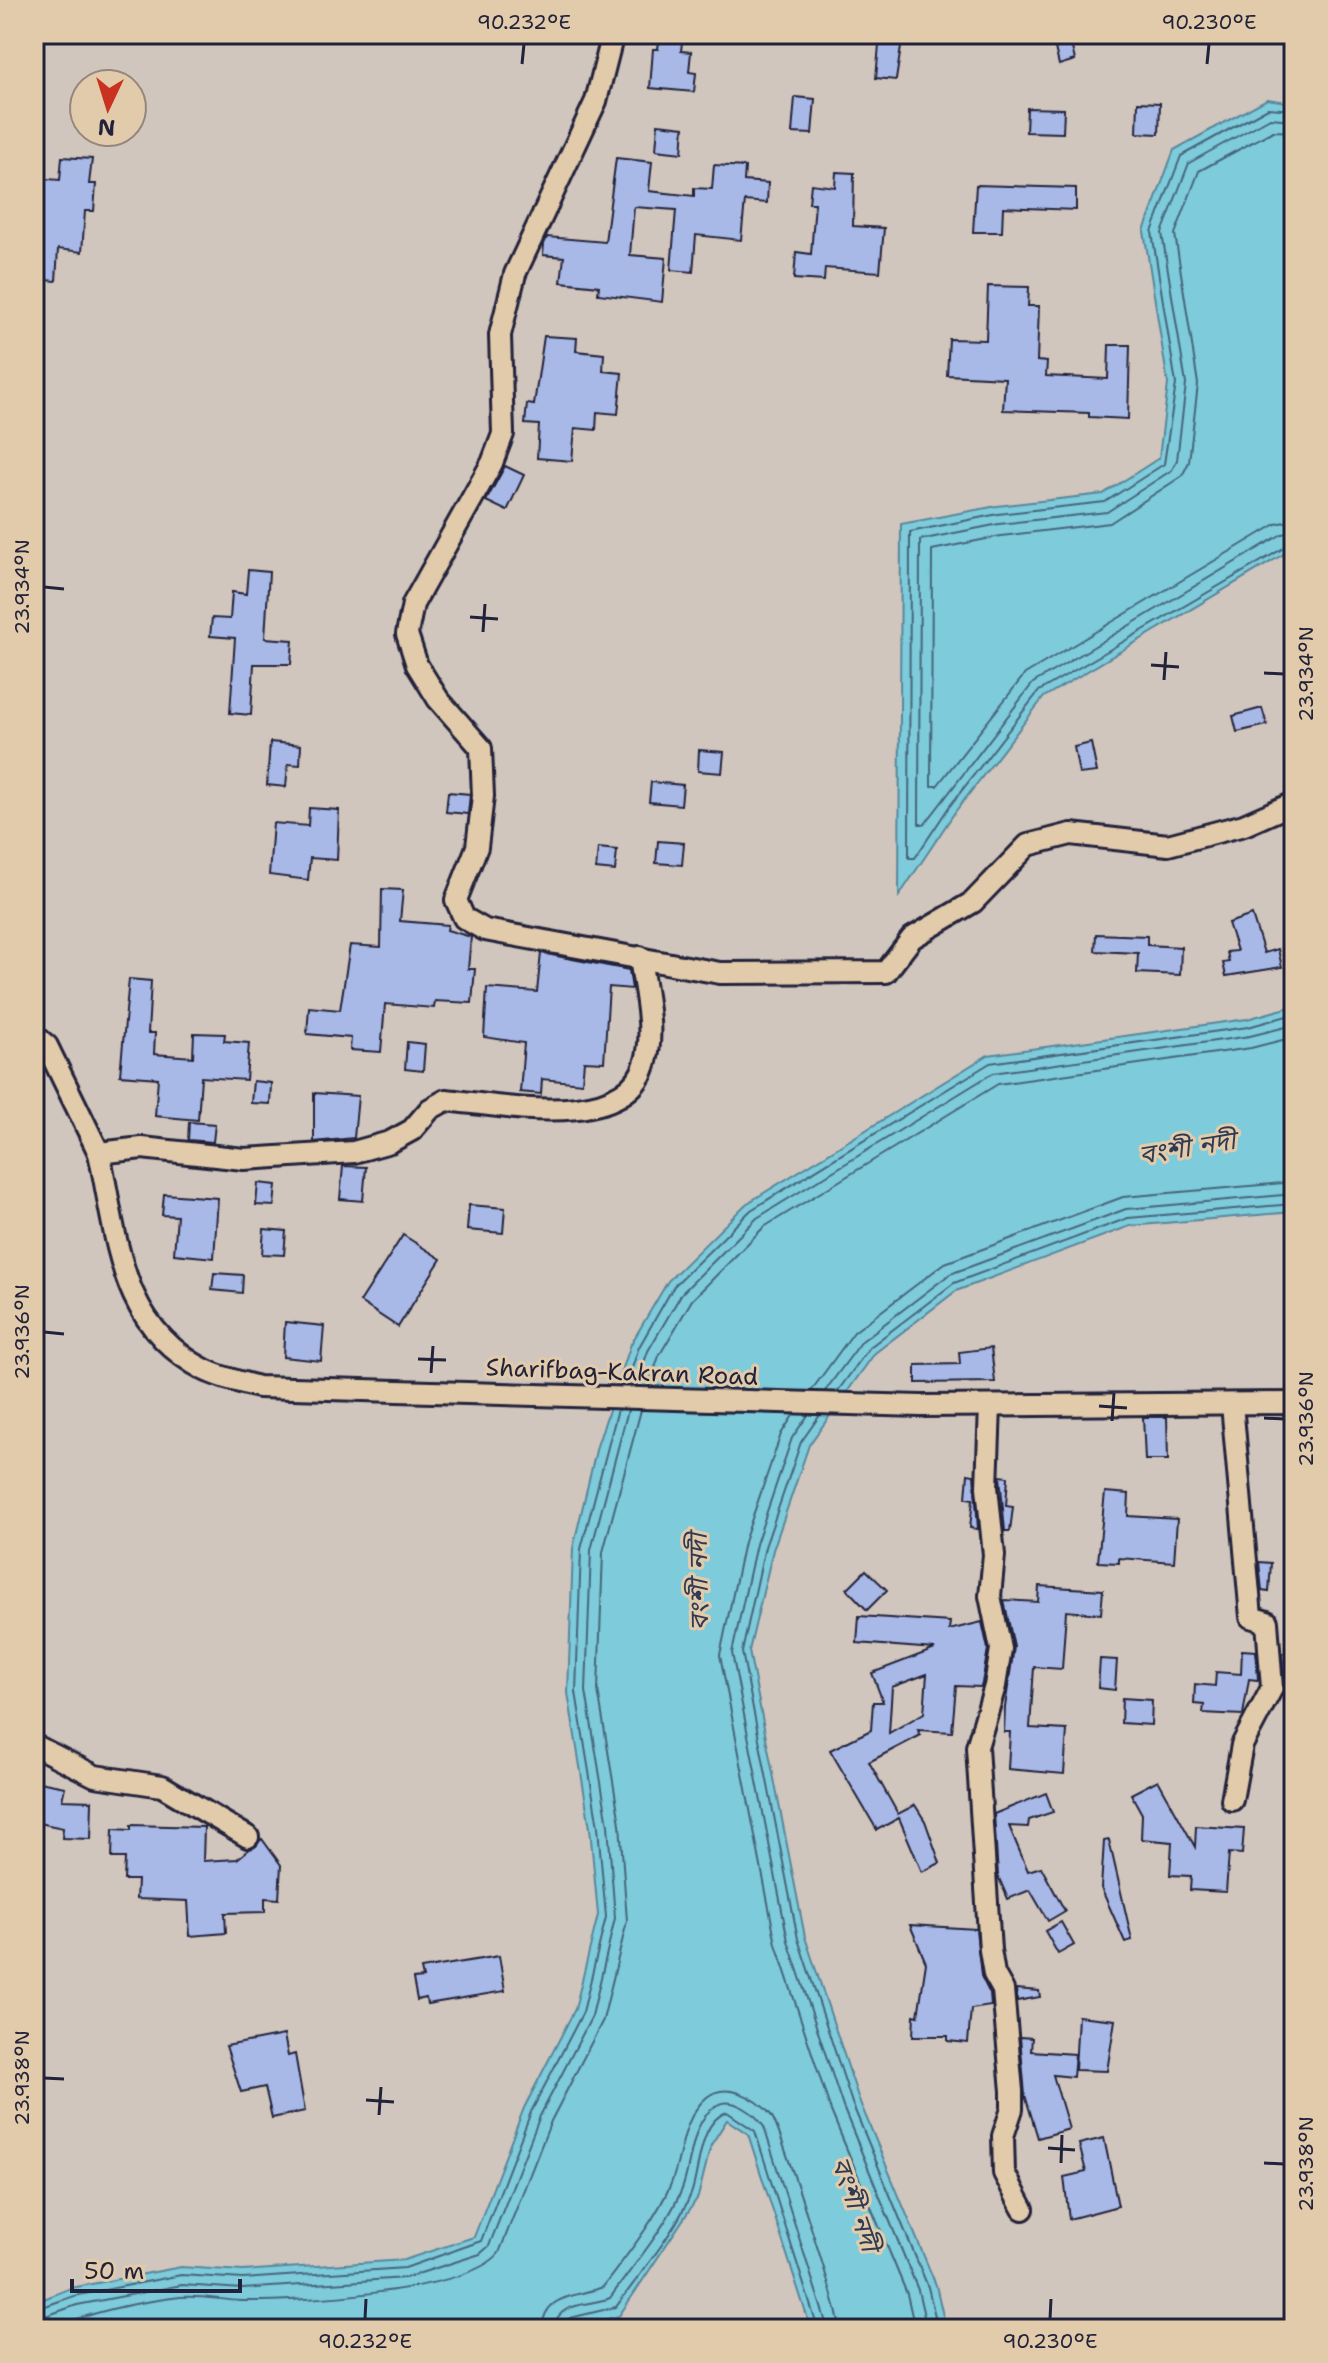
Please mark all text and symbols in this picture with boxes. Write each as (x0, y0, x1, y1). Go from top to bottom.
text: 90.232°E (477, 9, 571, 35)
text: 90.230°E (1162, 9, 1256, 35)
north arrow (68, 68, 148, 148)
text: N (97, 112, 116, 143)
text: 23.934°N (9, 539, 35, 635)
text: 23.934°N (1293, 626, 1319, 722)
water label: বংশী নদী (1136, 1121, 1243, 1172)
text: 23.936°N (9, 1284, 35, 1380)
street label: Sharifbag-Kakran Road (485, 1351, 759, 1393)
text: 23.936°N (1293, 1371, 1319, 1467)
water label: বংশী নদী (680, 1528, 716, 1631)
text: 23.938°N (9, 2030, 35, 2126)
text: 23.938°N (1293, 2116, 1319, 2212)
water label: বংশী নদী (824, 2152, 890, 2261)
scale bar (72, 2243, 240, 2293)
text: 50 m (84, 2255, 144, 2287)
text: 90.232°E (318, 2328, 412, 2354)
text: 90.230°E (1003, 2328, 1097, 2354)

